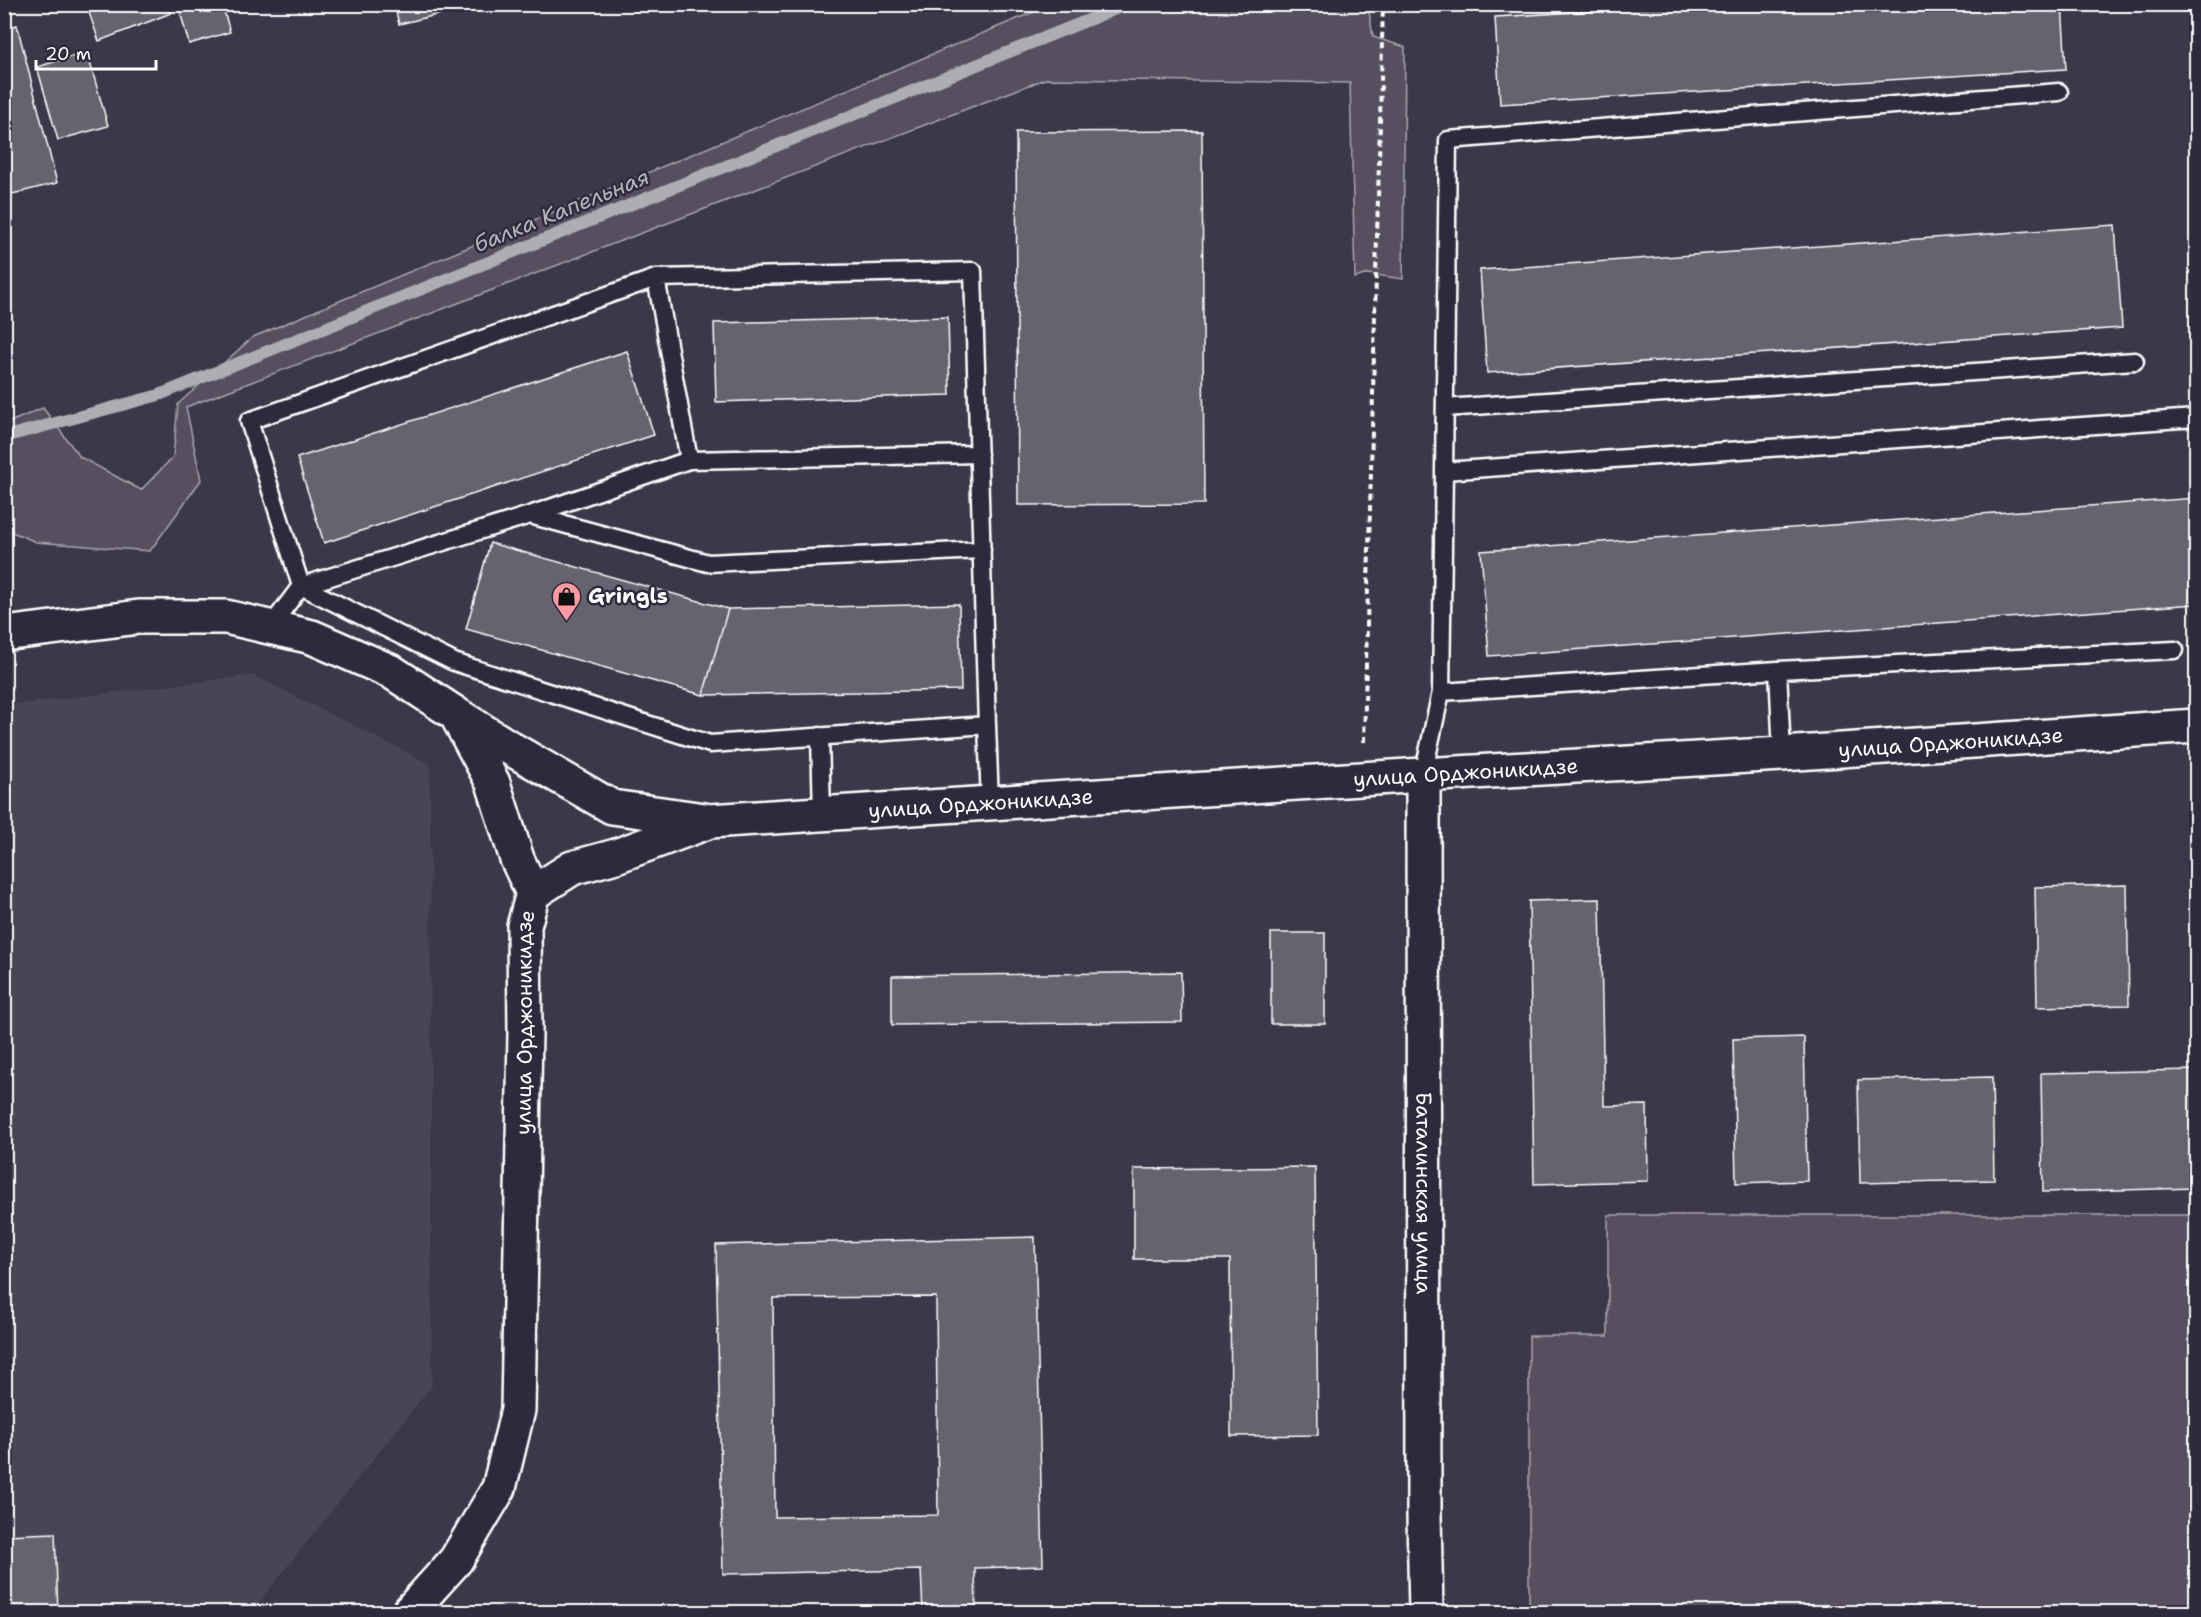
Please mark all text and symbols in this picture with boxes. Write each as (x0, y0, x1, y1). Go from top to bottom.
scale bar (36, 33, 156, 71)
text: 20 m (45, 42, 91, 66)
water label: балка Капельная (469, 162, 653, 259)
shop icon: Gringls (551, 580, 583, 622)
place label: Gringls (588, 582, 668, 610)
street label: улица Орджоникидзе (1837, 721, 2064, 764)
street label: улица Орджоникидзе (1352, 752, 1579, 793)
street label: улица Орджоникидзе (867, 782, 1094, 825)
street label: улица Орджоникидзе (509, 907, 542, 1135)
street label: Баталинская улица (1409, 1092, 1438, 1294)

